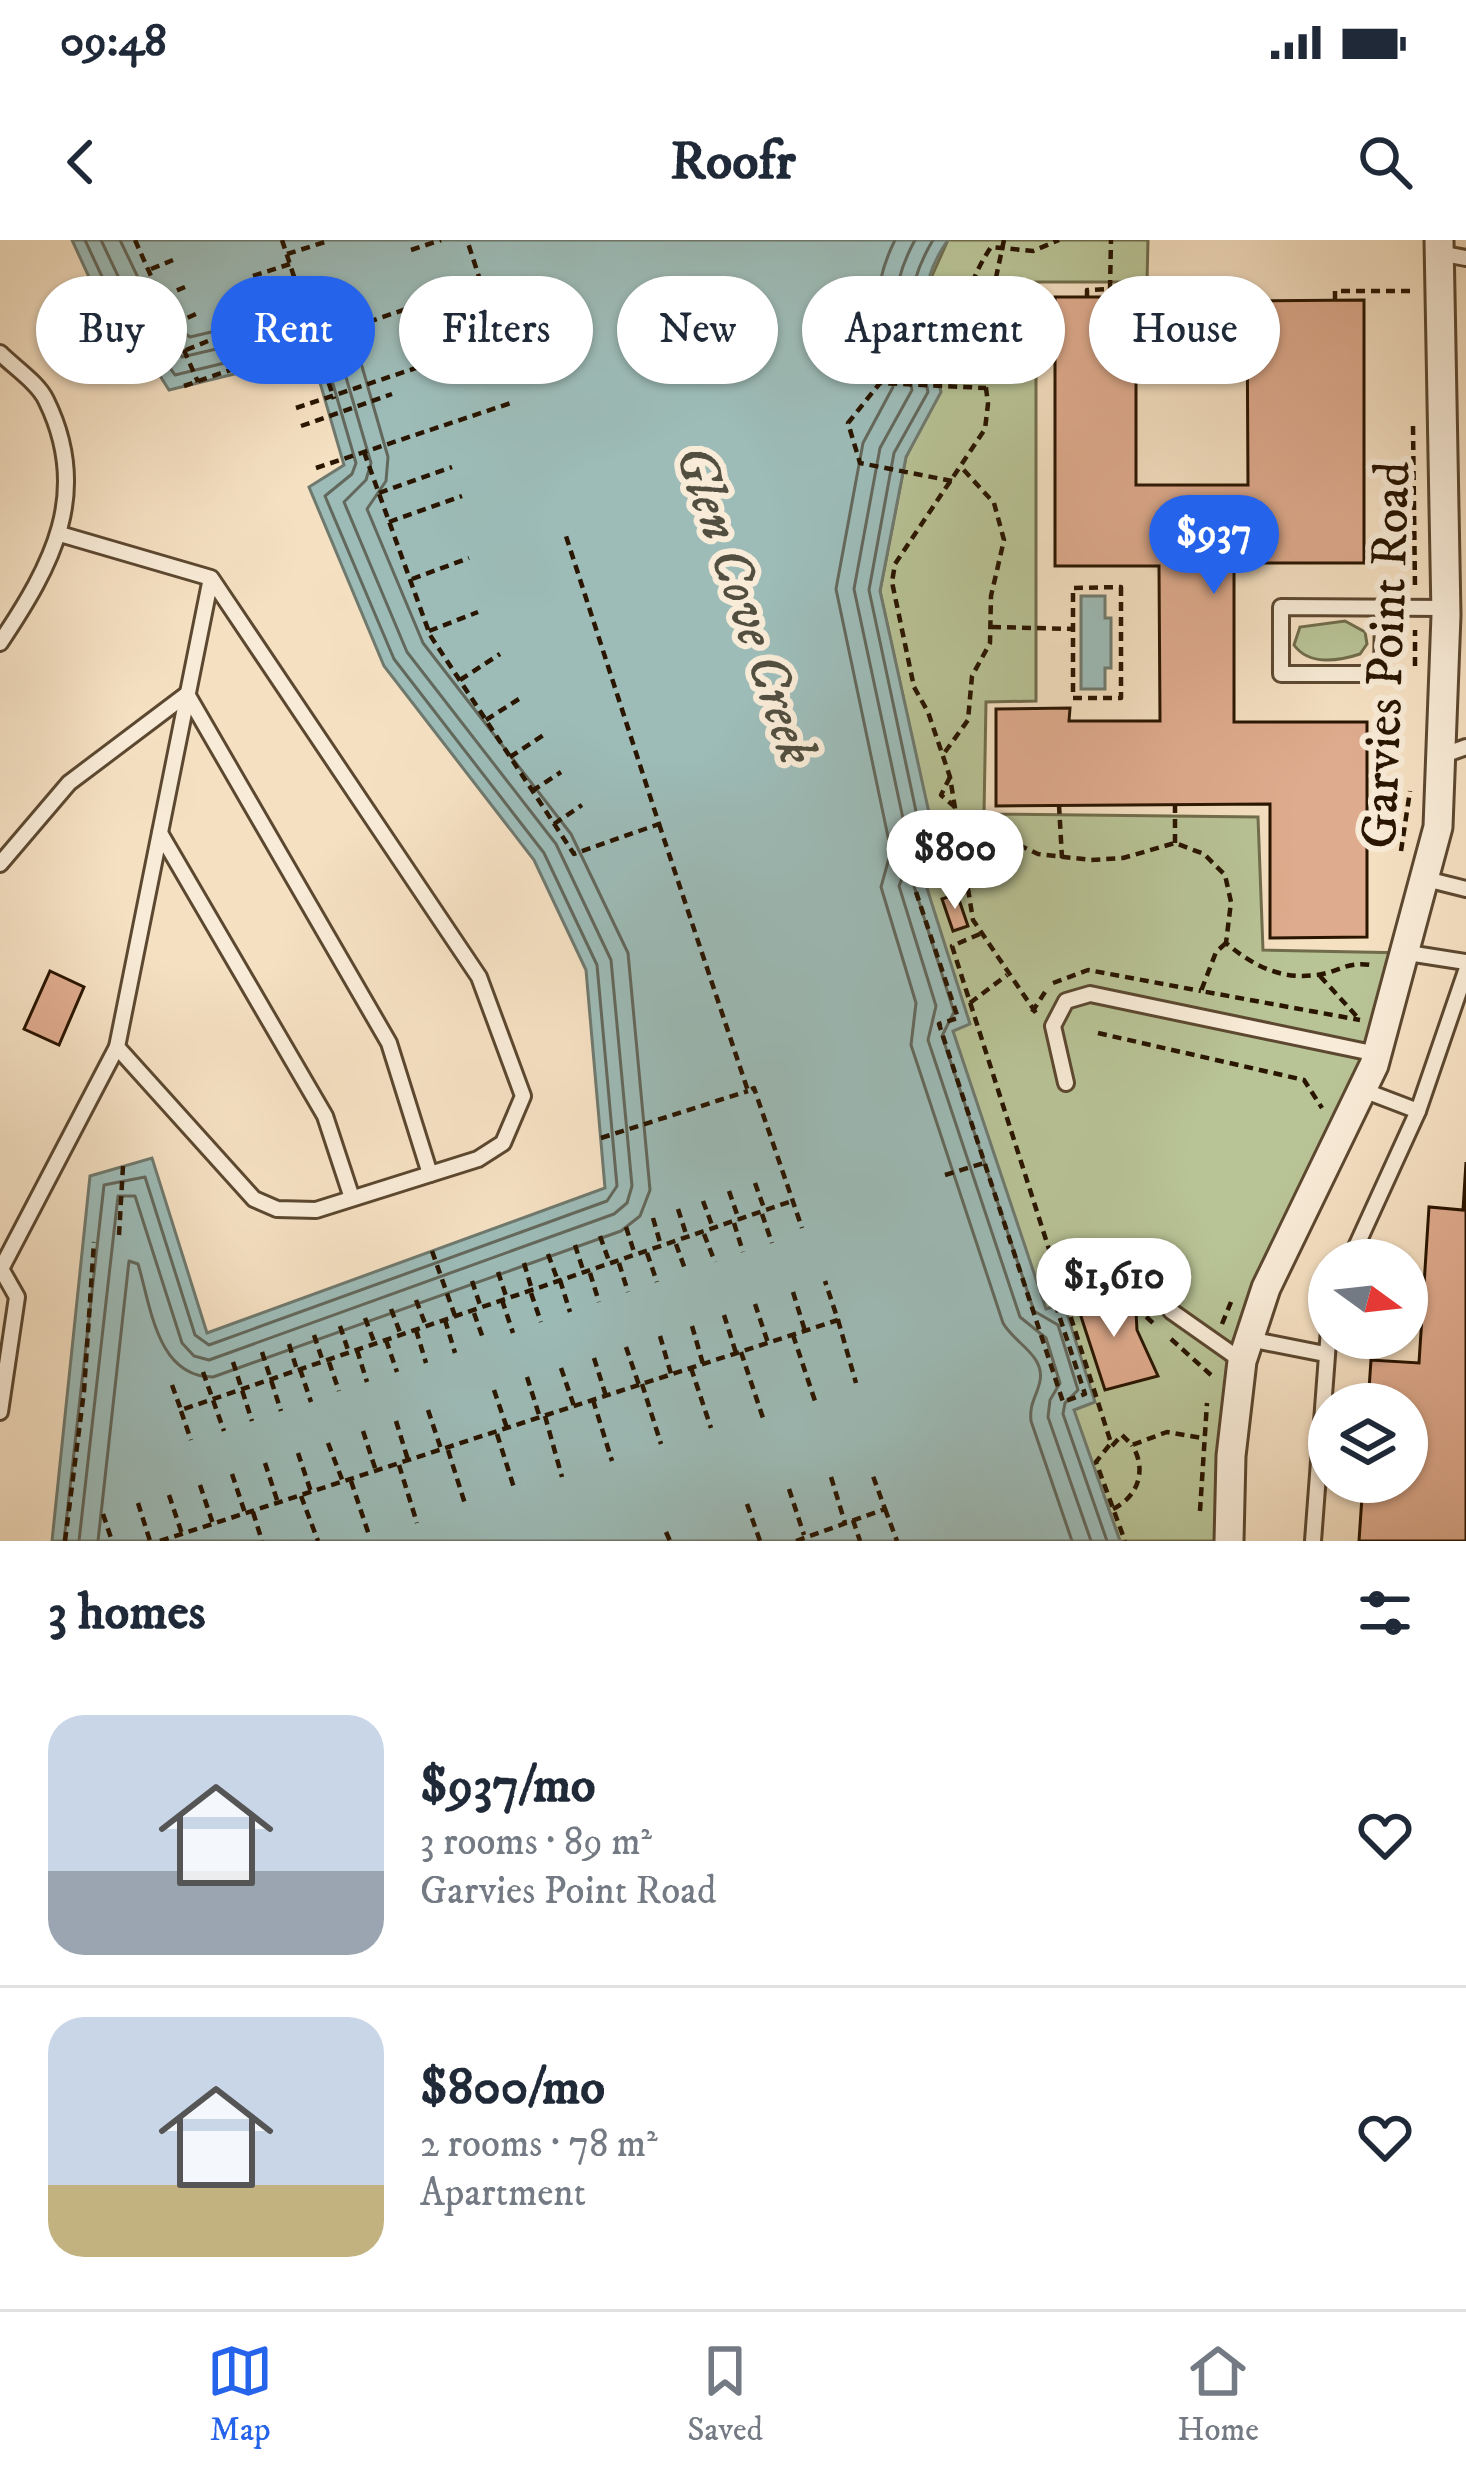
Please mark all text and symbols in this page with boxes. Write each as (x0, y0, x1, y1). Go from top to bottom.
text: 09:48 (60, 14, 167, 70)
icon: back (48, 129, 114, 195)
text: Roofr (670, 129, 796, 196)
icon: search (1352, 129, 1418, 195)
chip: Buy (36, 276, 187, 384)
chip: Rent (211, 276, 375, 384)
chip: Filters (399, 276, 593, 384)
chip: New (617, 276, 778, 384)
chip: Apartment (802, 276, 1065, 384)
chip: House (1089, 276, 1280, 384)
water label: Glen Cove Creek (658, 437, 830, 774)
street label: Garvies Point Road (1348, 460, 1426, 850)
pin: $937 (1143, 495, 1285, 597)
text: $937 (1176, 509, 1252, 558)
pin: $800 (884, 810, 1026, 912)
text: $800 (914, 824, 996, 873)
pin: $1,610 (1016, 1238, 1212, 1340)
north arrow (1308, 1239, 1428, 1359)
map controls (1308, 1239, 1428, 1503)
text: $1,610 (1063, 1252, 1165, 1301)
button: layers (1308, 1383, 1428, 1503)
icon: filters (1352, 1580, 1418, 1646)
text: 3 homes (48, 1581, 206, 1645)
text: $937/mo (420, 1754, 596, 1818)
icon: home (144, 1763, 288, 1907)
icon: heart (1352, 1802, 1418, 1868)
text: 3 rooms · 89 m² (420, 1818, 652, 1867)
text: Garvies Point Road (420, 1867, 716, 1916)
text: $800/mo (420, 2056, 605, 2120)
icon: home (144, 2065, 288, 2209)
icon: heart (1352, 2104, 1418, 2170)
text: 2 rooms · 78 m² (420, 2120, 658, 2169)
text: Apartment (420, 2169, 586, 2218)
tab: Map (207, 2338, 273, 2451)
tab: Saved (687, 2338, 763, 2451)
tab: Home (1177, 2338, 1259, 2451)

